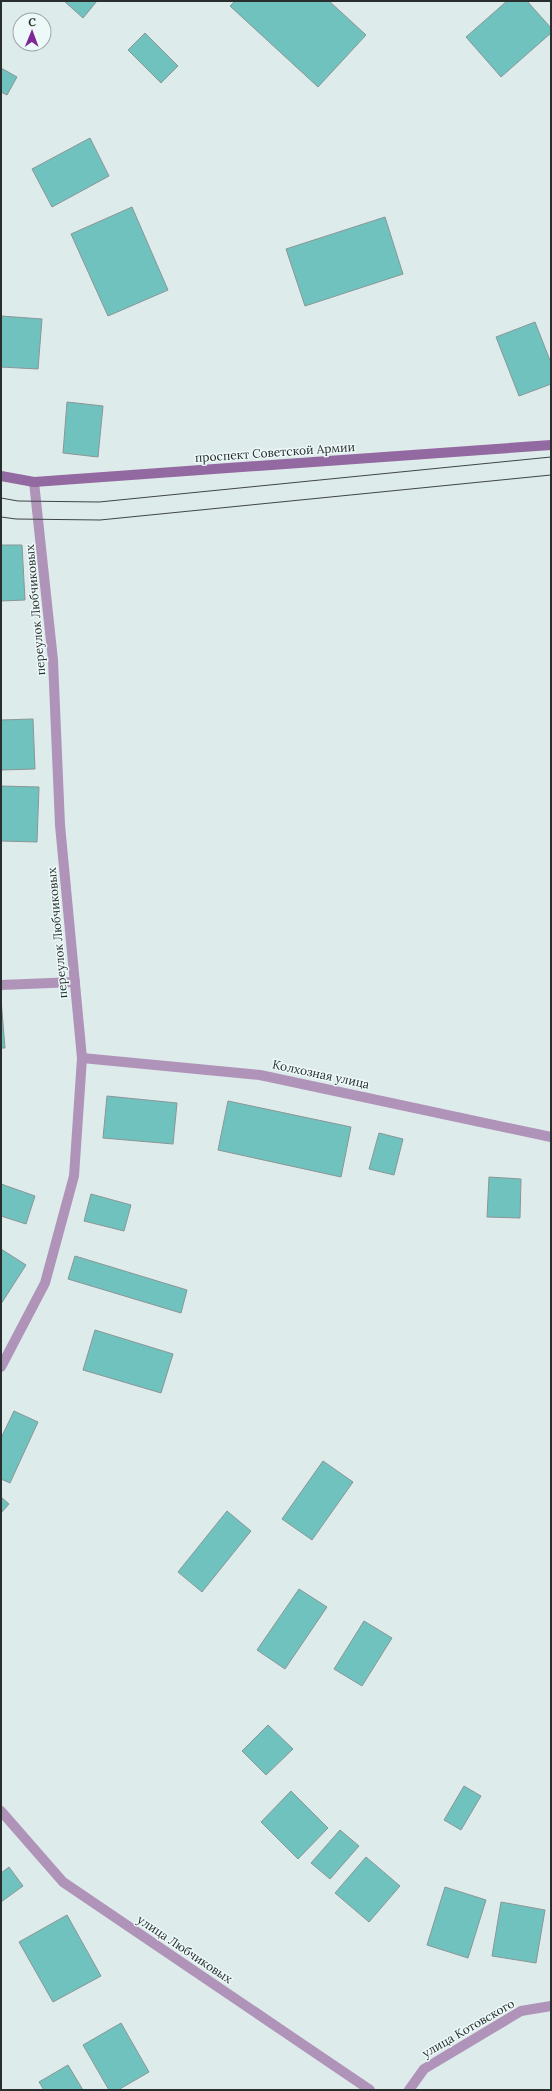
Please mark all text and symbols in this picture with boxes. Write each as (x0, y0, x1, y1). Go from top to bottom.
north arrow (12, 12, 52, 52)
text: С (28, 15, 37, 29)
street label: проспект Советской Армии (194, 439, 356, 465)
street label: переулок Любчиковых (22, 543, 48, 676)
street label: переулок Любчиковых (44, 866, 70, 999)
street label: Колхозная улица (271, 1056, 371, 1092)
street label: улица Любчиковых (135, 1912, 236, 1987)
street label: улица Котовского (419, 1996, 517, 2060)

